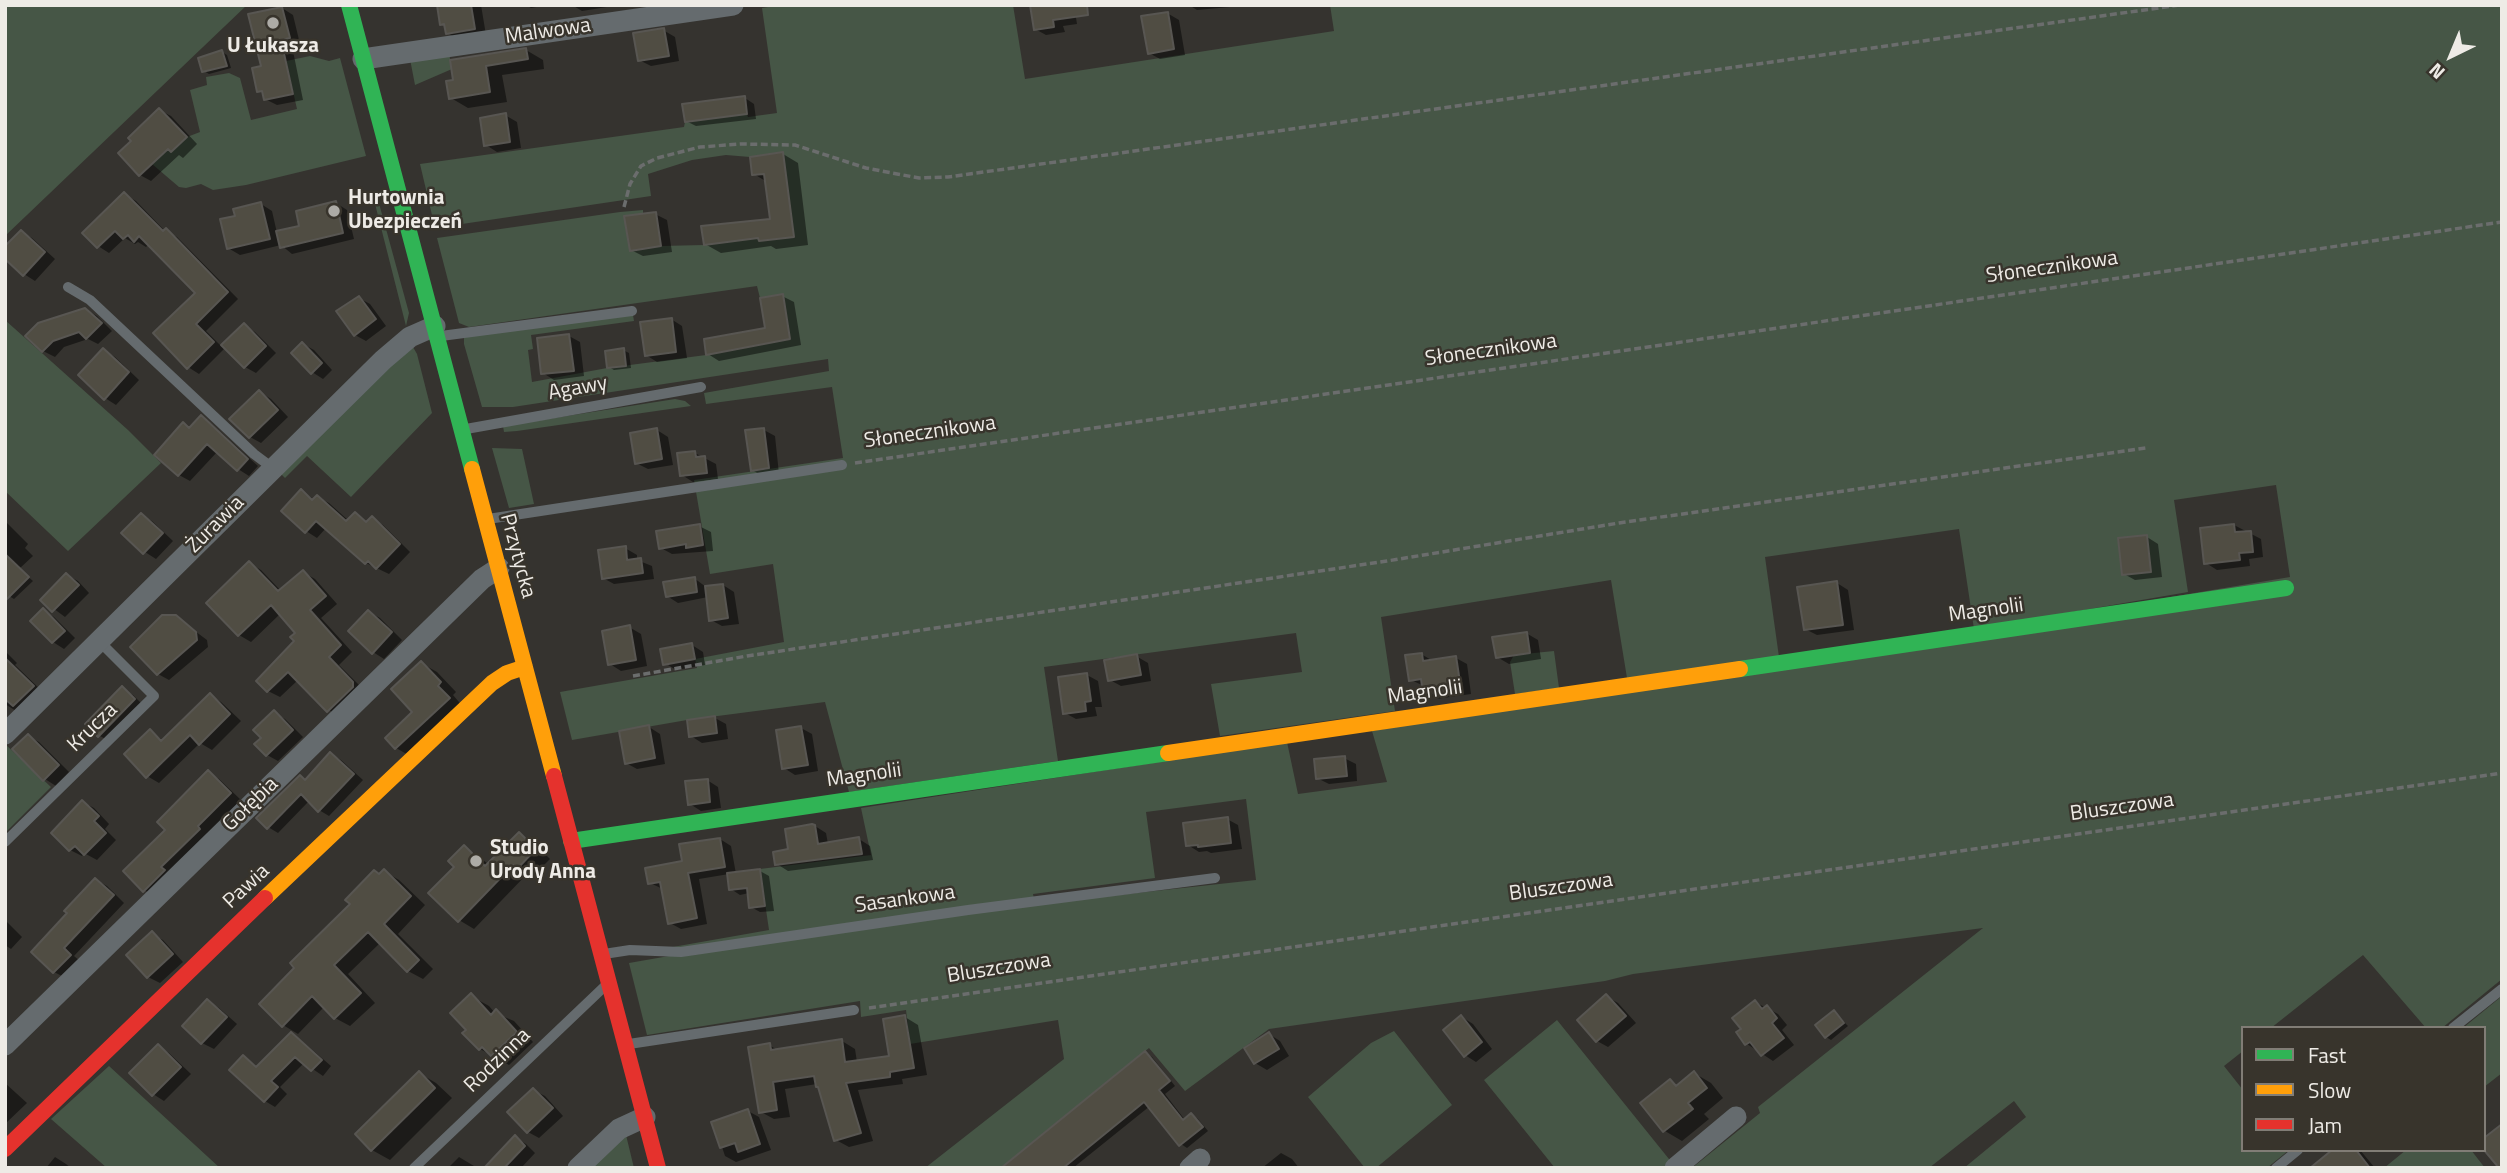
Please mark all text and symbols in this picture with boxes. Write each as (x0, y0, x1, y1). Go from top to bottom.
street label: Malwowa (504, 14, 592, 50)
marker: U Łukasza (265, 15, 281, 31)
north arrow (2416, 21, 2486, 91)
place label: U Łukasza (227, 34, 319, 60)
text: N (2422, 57, 2451, 87)
place label: Hurtownia Ubezpieczeń (348, 186, 462, 236)
marker: Hurtownia Ubezpieczeń (326, 203, 342, 219)
street label: Słonecznikowa (1985, 246, 2119, 290)
street label: Słonecznikowa (1424, 329, 1558, 373)
street label: Agawy (546, 371, 610, 407)
street label: Słonecznikowa (863, 411, 997, 455)
street label: Żurawia (182, 491, 250, 559)
street label: Przytycka (494, 511, 540, 601)
street label: Magnolii (1947, 593, 2025, 629)
street label: Magnolii (1386, 675, 1464, 711)
street label: Krucza (63, 698, 123, 758)
street label: Magnolii (825, 758, 903, 794)
street label: Gołębia (218, 773, 284, 837)
street label: Bluszczowa (2069, 788, 2175, 828)
place label: Studio Urody Anna (490, 836, 596, 886)
marker: Studio Urody Anna (468, 853, 484, 869)
street label: Pawia (219, 859, 275, 915)
street label: Bluszczowa (1508, 868, 1614, 908)
street label: Sasankowa (853, 881, 957, 919)
street label: Bluszczowa (946, 948, 1052, 990)
street label: Rodzinna (460, 1023, 536, 1099)
legend (2241, 1026, 2486, 1152)
text: Fast (2308, 1039, 2346, 1071)
text: Slow (2308, 1074, 2351, 1106)
text: Jam (2308, 1109, 2342, 1141)

